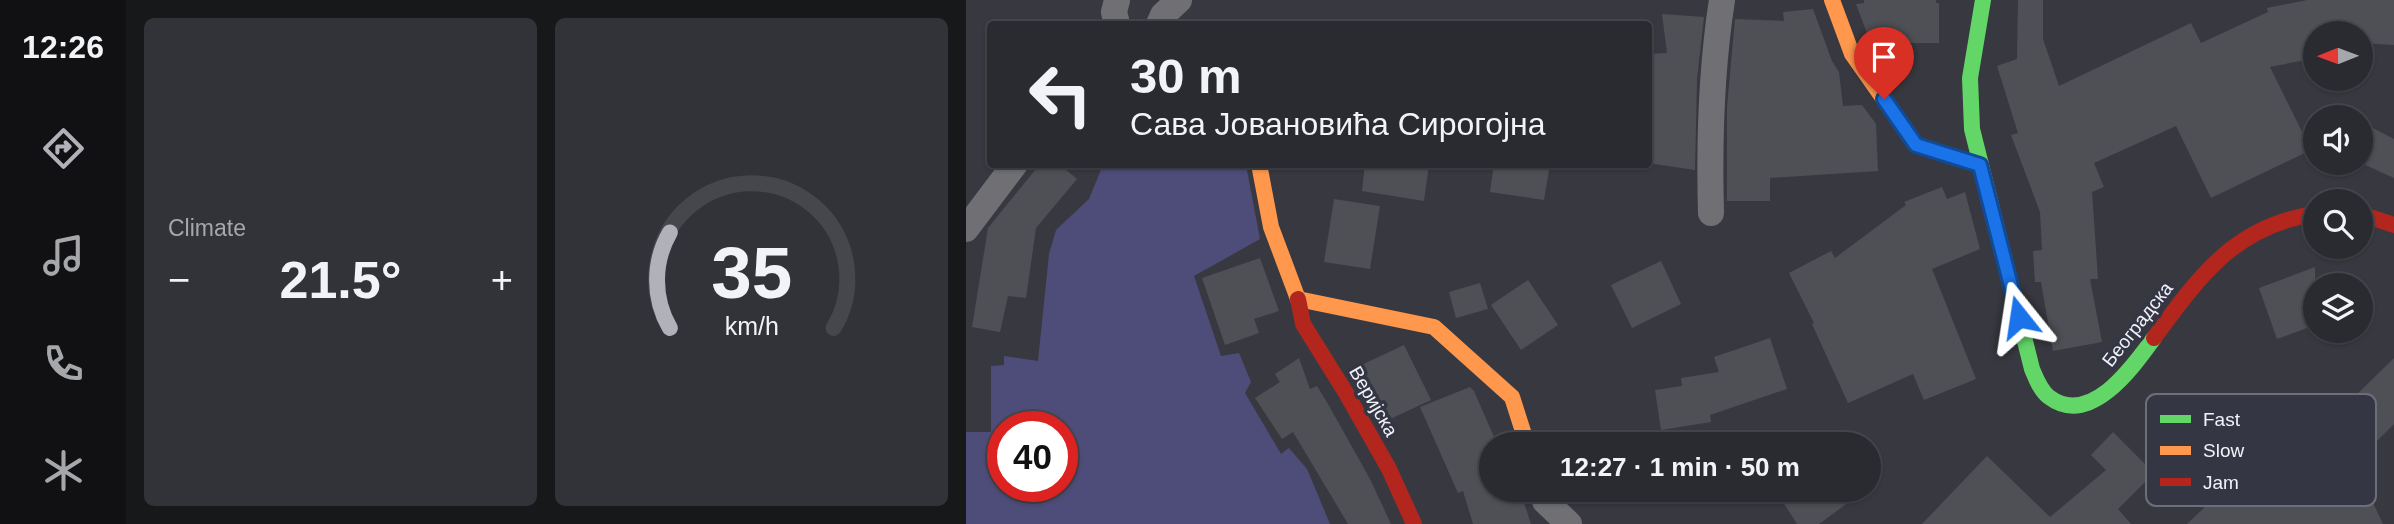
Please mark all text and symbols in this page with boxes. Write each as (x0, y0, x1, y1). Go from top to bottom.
north arrow (2303, 21, 2373, 91)
map controls (2303, 21, 2373, 343)
pin (1854, 27, 1914, 99)
text: 12:26 (22, 29, 104, 65)
icon: arrive (1865, 38, 1903, 76)
icon: left (1015, 49, 1106, 140)
text: 30 m (1130, 49, 1242, 103)
button: sound (2303, 105, 2373, 175)
text: Сава Јовановића Сирогојна (1130, 106, 1546, 142)
icon: directions (39, 124, 88, 173)
button: search (2303, 189, 2373, 259)
text: Climate (168, 215, 246, 241)
icon: music (39, 231, 88, 280)
text: 35 (711, 232, 792, 313)
text: 21.5° (279, 251, 402, 309)
text: − (168, 259, 190, 301)
text: + (491, 259, 513, 301)
button: layers (2303, 273, 2373, 343)
street label: Београдска (2098, 277, 2177, 371)
position arrow (1982, 280, 2056, 354)
text: km/h (724, 312, 779, 340)
icon: phone (39, 339, 88, 388)
street label: Веријска (1345, 362, 1402, 440)
legend (2146, 394, 2376, 506)
text: Fast (2203, 409, 2241, 430)
speed limit sign: 40 (987, 411, 1078, 502)
text: Slow (2203, 440, 2244, 461)
icon: climate (39, 446, 88, 495)
text: 12:27 · 1 min · 50 m (1560, 452, 1800, 482)
text: Jam (2203, 472, 2239, 493)

